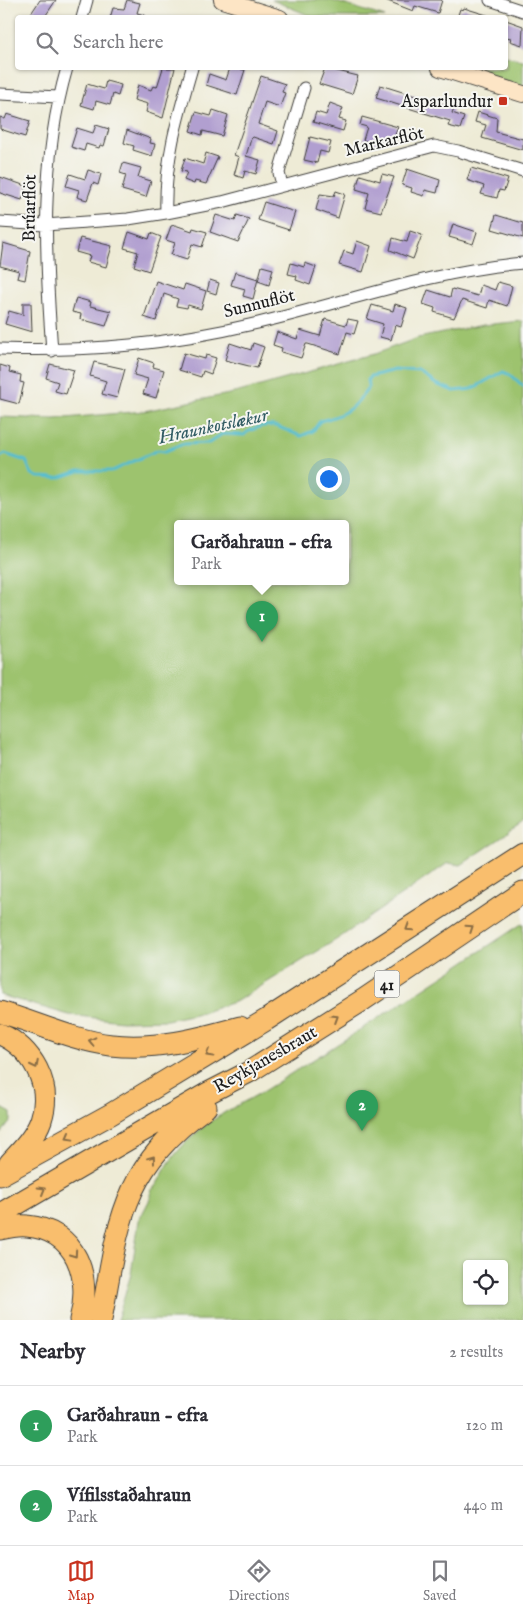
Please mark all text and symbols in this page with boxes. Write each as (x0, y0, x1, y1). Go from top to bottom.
search box (15, 15, 508, 70)
icon: search (33, 29, 61, 57)
text: Search here (73, 31, 164, 55)
place label: Asparlundur (400, 91, 493, 114)
marker: Asparlundur (497, 95, 509, 107)
street label: Markarflöt (342, 122, 426, 163)
street label: Brúarflöt (18, 174, 43, 242)
street label: Sunnuflöt (221, 285, 297, 324)
water label: Hraunkotslækur (155, 403, 272, 450)
your location (316, 466, 342, 492)
popup (174, 520, 349, 585)
text: Garðahraun - efra (191, 531, 332, 555)
text: Park (191, 555, 221, 575)
pin: 1 (246, 601, 278, 642)
one-way arrow (405, 922, 414, 931)
one-way arrow (464, 925, 473, 934)
road number: 41 (374, 971, 400, 998)
one-way arrow (329, 1015, 338, 1025)
street label: Reykjanesbraut (210, 1021, 322, 1099)
one-way arrow (88, 1036, 97, 1047)
one-way arrow (206, 1048, 215, 1058)
one-way arrow (29, 1060, 39, 1069)
pin: 2 (346, 1090, 378, 1131)
one-way arrow (65, 1130, 74, 1140)
one-way arrow (146, 1156, 154, 1165)
one-way arrow (37, 1186, 46, 1196)
one-way arrow (68, 1248, 77, 1257)
map controls (463, 1260, 508, 1305)
button: locate (463, 1260, 508, 1305)
text: Nearby (20, 1339, 85, 1366)
text: 2 results (449, 1343, 503, 1363)
text: Garðahraun - efra (67, 1404, 208, 1428)
text: 1 (33, 1416, 39, 1436)
text: 120 m (466, 1416, 503, 1436)
text: Park (67, 1428, 97, 1448)
text: Vífilsstaðahraun (67, 1484, 191, 1508)
text: 2 (32, 1496, 40, 1516)
text: 440 m (464, 1496, 503, 1516)
text: Park (67, 1508, 97, 1528)
tab: Map (67, 1557, 95, 1605)
tab: Directions (228, 1557, 289, 1605)
tab: Saved (423, 1557, 456, 1605)

